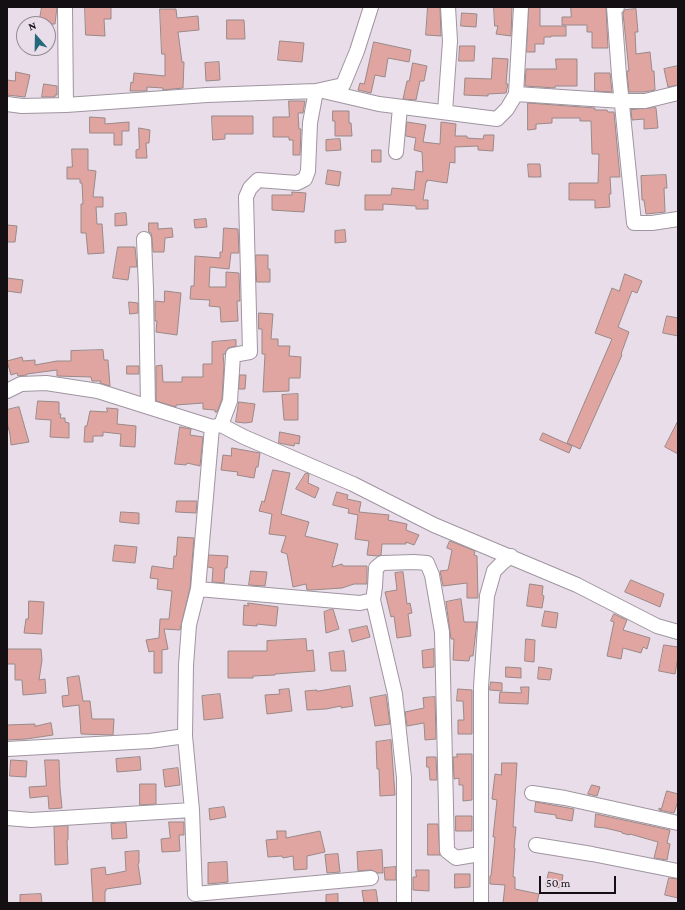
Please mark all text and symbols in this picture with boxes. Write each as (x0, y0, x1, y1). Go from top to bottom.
north arrow (16, 16, 56, 56)
text: N (27, 19, 38, 33)
scale bar (541, 868, 618, 894)
text: 50 m (546, 876, 570, 890)

